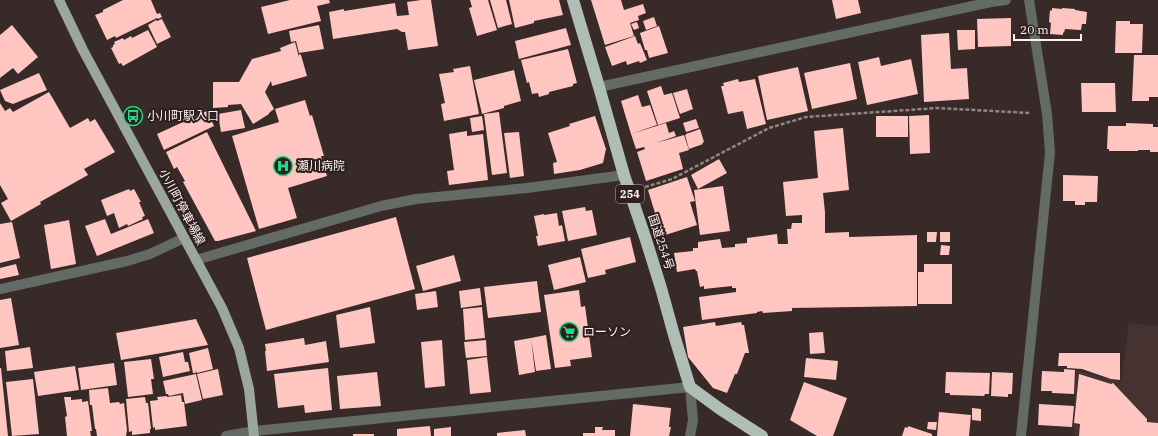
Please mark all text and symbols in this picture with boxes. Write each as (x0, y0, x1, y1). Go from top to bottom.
scale bar (1014, 16, 1081, 42)
text: 20 m (1020, 22, 1049, 37)
bus stop icon: 小川町駅入口 (122, 105, 144, 127)
place label: 小川町駅入口 (147, 108, 219, 123)
hospital icon: 瀬川病院 (272, 155, 294, 177)
place label: 瀬川病院 (297, 158, 345, 173)
street label: 小川町停車場線 (156, 166, 209, 247)
road number: 254 (616, 185, 644, 203)
street label: 国道254号 (645, 212, 678, 272)
supermarket icon: ローソン (558, 321, 580, 343)
place label: ローソン (583, 324, 631, 339)

